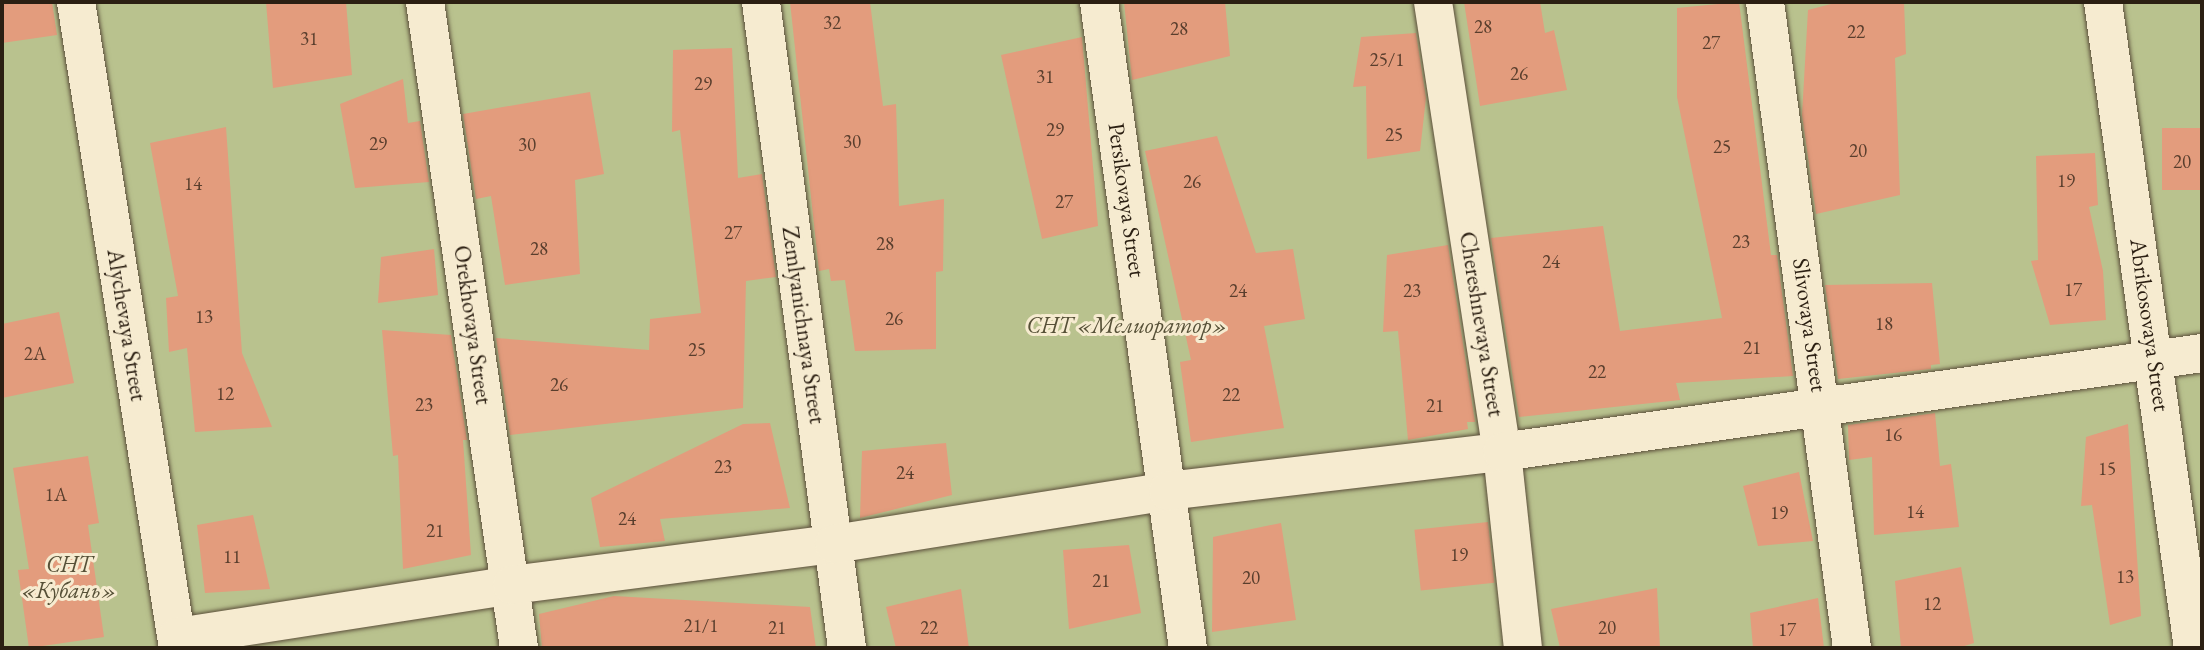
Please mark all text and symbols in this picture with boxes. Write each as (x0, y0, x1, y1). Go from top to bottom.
house number: 32 (823, 12, 841, 34)
house number: 28 (1474, 16, 1492, 38)
house number: 28 (1170, 18, 1188, 40)
house number: 22 (1847, 21, 1865, 43)
house number: 31 (300, 28, 318, 50)
house number: 27 (1702, 32, 1720, 54)
house number: 25/1 (1370, 49, 1404, 71)
house number: 26 (1510, 63, 1528, 85)
house number: 31 (1036, 66, 1054, 88)
house number: 29 (694, 73, 712, 95)
house number: 29 (1046, 119, 1064, 141)
street label: Persikovaya Street (1102, 121, 1152, 279)
house number: 25 (1385, 124, 1403, 146)
house number: 30 (843, 131, 861, 153)
house number: 29 (369, 133, 387, 155)
house number: 30 (518, 134, 536, 156)
house number: 25 (1713, 136, 1731, 158)
house number: 20 (1849, 140, 1867, 162)
house number: 20 (2173, 151, 2191, 173)
house number: 19 (2057, 170, 2075, 192)
house number: 26 (1183, 171, 1201, 193)
house number: 14 (184, 173, 202, 195)
house number: 27 (1055, 191, 1073, 213)
house number: 27 (724, 222, 742, 244)
street label: Zemlyanichnaya Street (776, 224, 832, 426)
street label: Chereshnevaya Street (1454, 230, 1510, 418)
house number: 23 (1732, 231, 1750, 253)
house number: 28 (876, 233, 894, 255)
street label: Abrikosovaya Street (2124, 237, 2176, 413)
house number: 28 (530, 238, 548, 260)
street label: Orekhovaya Street (448, 244, 498, 406)
street label: Alychevaya Street (101, 247, 153, 403)
house number: 24 (1542, 251, 1560, 273)
street label: Slivovaya Street (1787, 256, 1833, 394)
house number: 17 (2064, 279, 2082, 301)
house number: 24 (1229, 280, 1247, 302)
house number: 23 (1403, 280, 1421, 302)
house number: 13 (195, 306, 213, 328)
house number: 26 (885, 308, 903, 330)
park label: СНТ «Мелиоратор» (1027, 311, 1227, 339)
house number: 18 (1875, 313, 1893, 335)
house number: 21 (1743, 337, 1761, 359)
house number: 25 (688, 339, 706, 361)
house number: 2А (24, 343, 46, 365)
house number: 22 (1588, 361, 1606, 383)
house number: 26 (550, 374, 568, 396)
house number: 12 (216, 383, 234, 405)
house number: 22 (1222, 384, 1240, 406)
house number: 23 (415, 394, 433, 416)
house number: 21 (1426, 395, 1444, 417)
house number: 16 (1884, 424, 1902, 446)
house number: 23 (714, 456, 732, 478)
house number: 15 (2098, 458, 2116, 480)
house number: 24 (896, 462, 914, 484)
house number: 1А (45, 484, 67, 506)
house number: 14 (1906, 501, 1924, 523)
house number: 19 (1770, 502, 1788, 524)
house number: 24 (618, 508, 636, 530)
house number: 21 (426, 520, 444, 542)
house number: 19 (1450, 544, 1468, 566)
house number: 11 (223, 546, 241, 568)
park label: СНТ «Кубань» (21, 550, 117, 604)
house number: 13 (2116, 566, 2134, 588)
house number: 20 (1242, 567, 1260, 589)
house number: 21 (1092, 570, 1110, 592)
house number: 12 (1923, 593, 1941, 615)
house number: 21/1 (684, 615, 718, 637)
house number: 21 (768, 617, 786, 639)
house number: 22 (920, 617, 938, 639)
house number: 20 (1598, 617, 1616, 639)
house number: 17 (1778, 619, 1796, 641)

